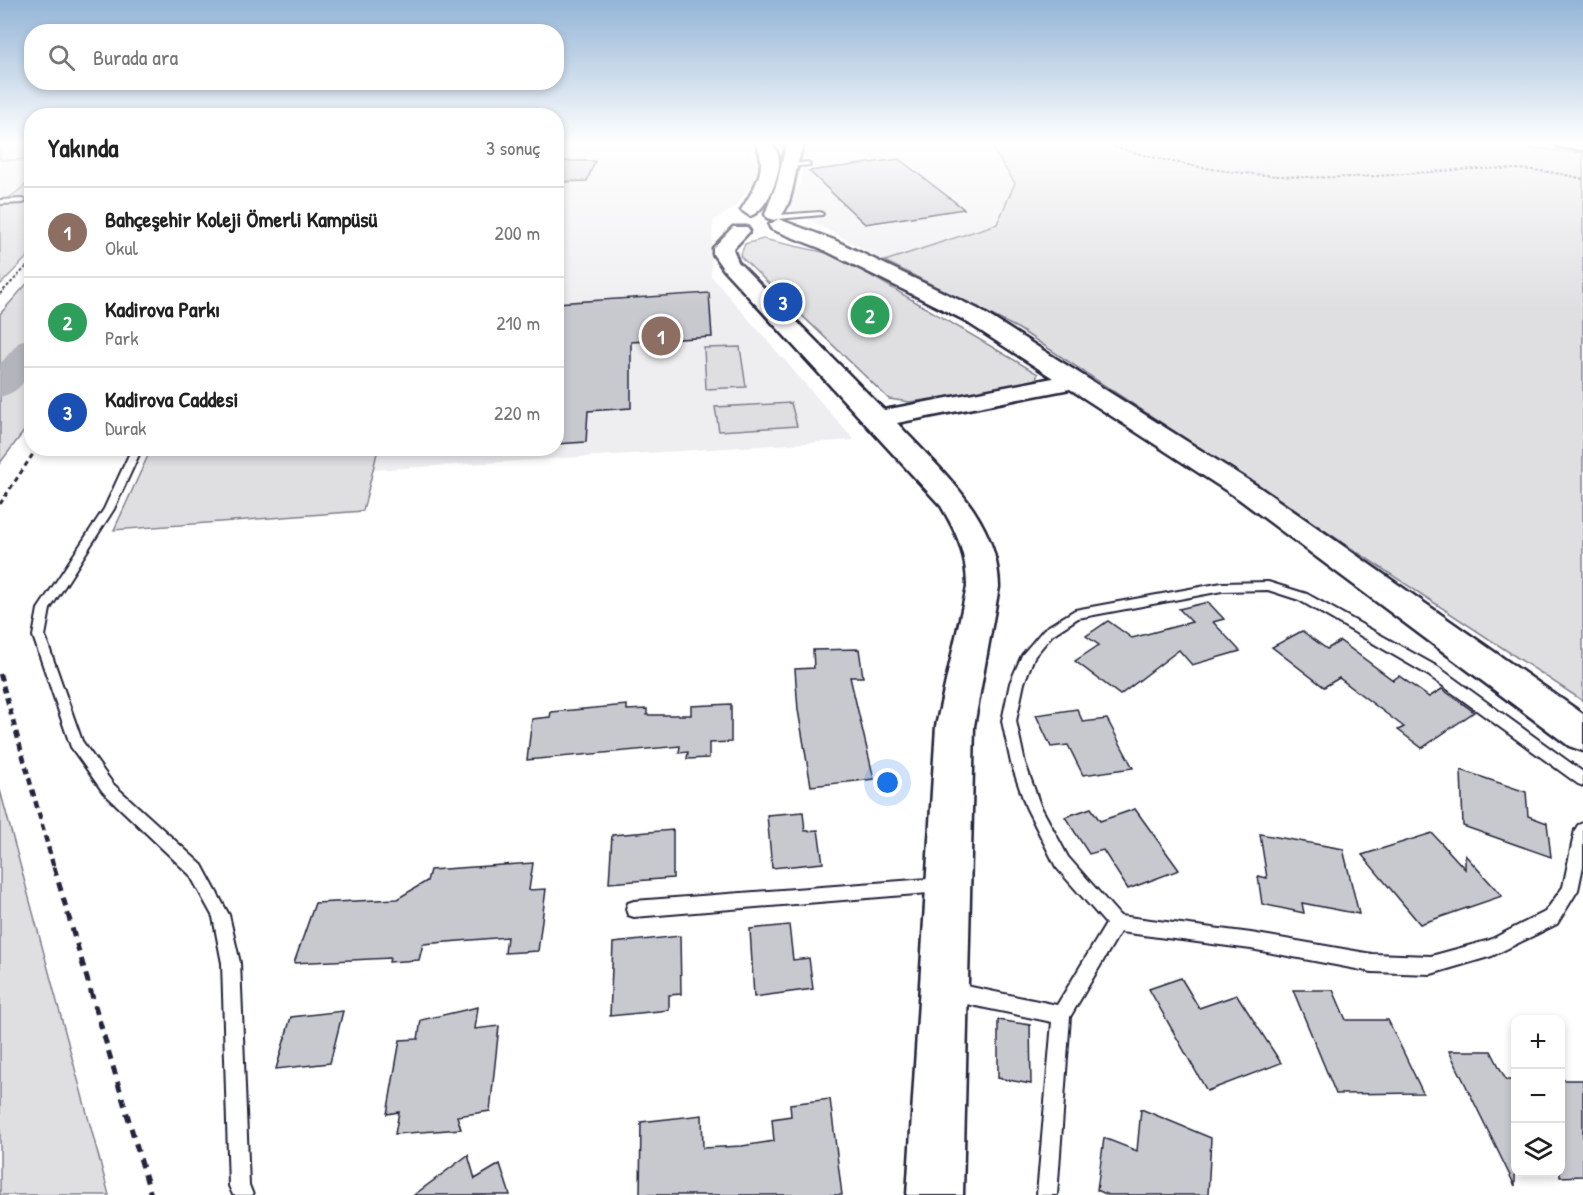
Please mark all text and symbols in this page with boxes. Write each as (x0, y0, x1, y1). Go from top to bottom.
search box (24, 24, 564, 90)
icon: search (45, 41, 78, 74)
text: Burada ara (93, 42, 178, 72)
text: Yakında (48, 130, 118, 165)
text: 3 sonuç (486, 134, 540, 161)
text: Bahçeşehir Koleji Ömerli Kampüsü (105, 204, 377, 234)
text: 1 (64, 219, 71, 246)
text: 200 m (495, 219, 540, 246)
text: Okul (105, 234, 138, 261)
pin: 3 (764, 280, 802, 324)
pin: 2 (850, 292, 890, 338)
text: Kadirova Parkı (105, 294, 220, 324)
text: 2 (63, 309, 72, 336)
text: 210 m (496, 309, 540, 336)
pin: 1 (642, 314, 680, 358)
text: Park (105, 324, 138, 351)
text: Kadirova Caddesi (105, 384, 238, 414)
text: 3 (63, 399, 72, 426)
text: 220 m (494, 399, 540, 426)
text: Durak (105, 414, 146, 441)
your location (873, 768, 902, 797)
map controls (1511, 1015, 1565, 1177)
button: + (1511, 1015, 1565, 1069)
button: − (1511, 1069, 1565, 1123)
button: layers (1511, 1123, 1565, 1177)

